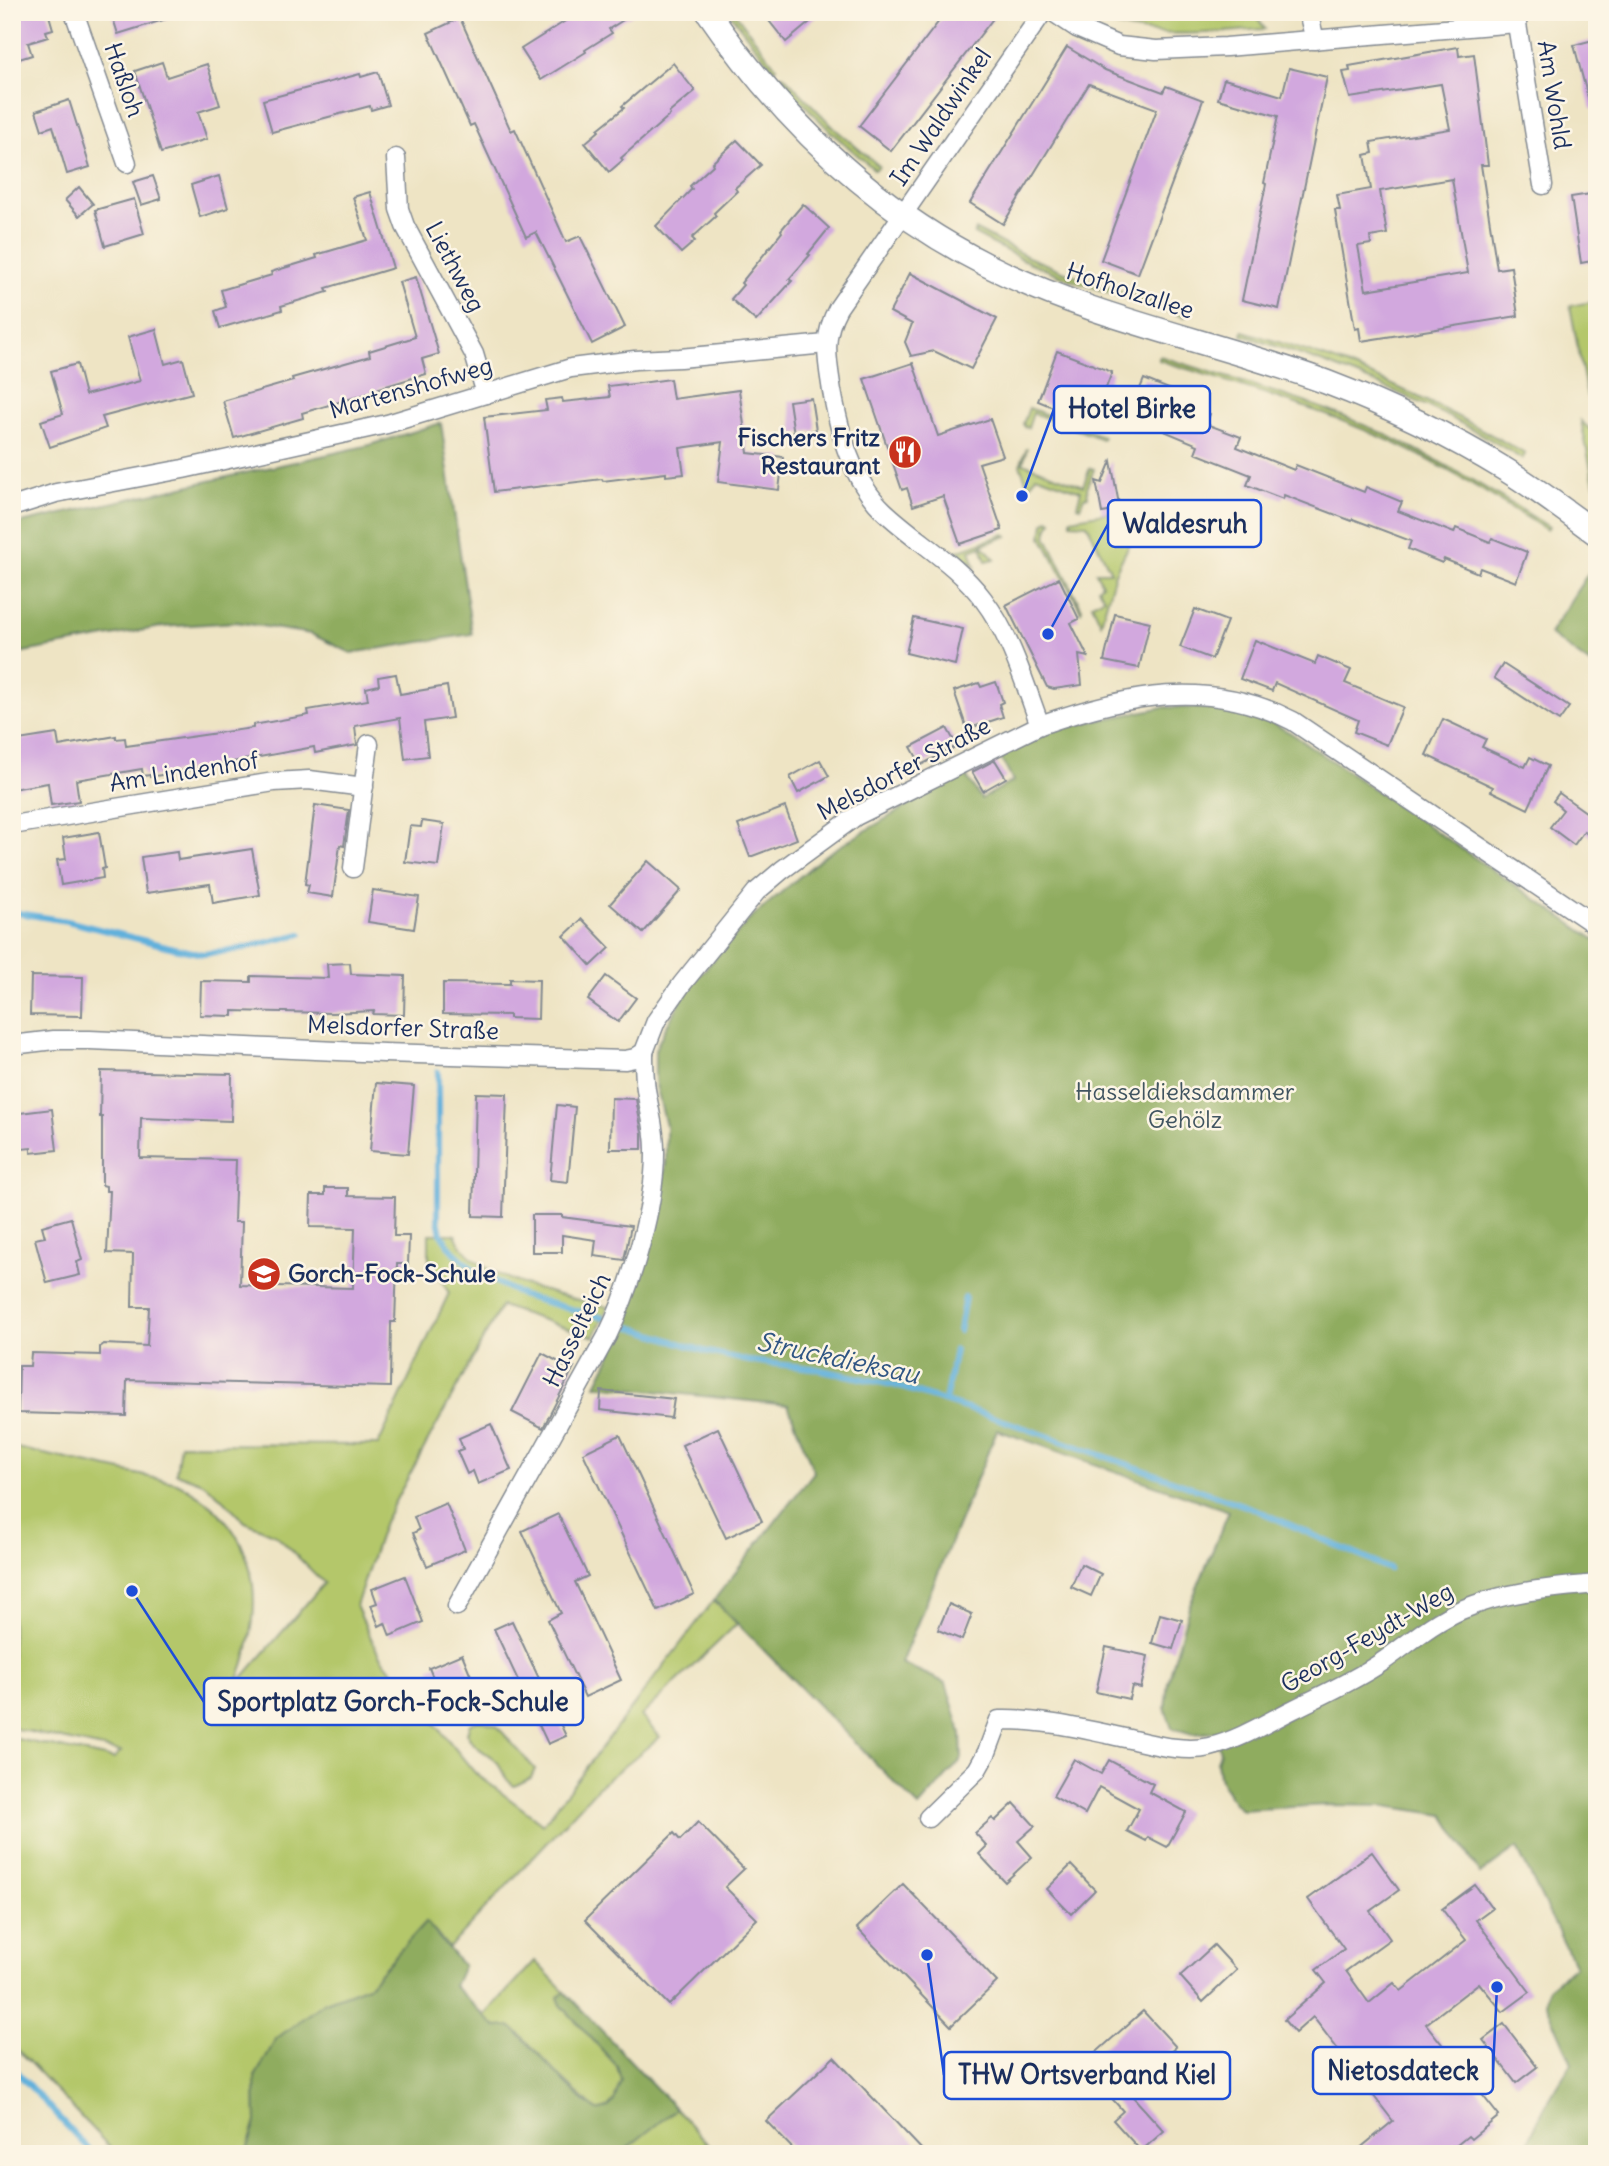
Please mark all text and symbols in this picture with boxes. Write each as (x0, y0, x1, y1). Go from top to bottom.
street label: Am Wohld (1532, 38, 1578, 151)
street label: Haßloh (98, 39, 152, 121)
street label: Im Waldwinkel (883, 42, 997, 191)
street label: Liethweg (420, 216, 492, 317)
street label: Hofholzallee (1063, 255, 1198, 325)
street label: Martenshofweg (326, 349, 496, 425)
callout: Hotel Birke (1054, 386, 1210, 433)
text: Hotel Birke (1068, 392, 1196, 425)
place label: Fischers Fritz Restaurant (737, 422, 881, 480)
restaurant icon: Fischers Fritz Restaurant (886, 433, 924, 471)
callout: Waldesruh (1108, 500, 1261, 547)
text: Waldesruh (1122, 507, 1248, 540)
street label: Melsdorfer Straße (812, 710, 995, 826)
street label: Am Lindenhof (107, 744, 262, 798)
street label: Melsdorfer Straße (307, 1009, 499, 1045)
park label: Hasseldieksdammer Gehölz (1075, 1076, 1295, 1134)
school or university icon: Gorch-Fock-Schule (245, 1255, 283, 1293)
place label: Gorch-Fock-Schule (288, 1258, 496, 1288)
street label: Hasselteich (536, 1268, 617, 1392)
water label: Struckdieksau (754, 1324, 924, 1391)
street label: Georg-Feydt-Weg (1275, 1576, 1458, 1699)
callout: Sportplatz Gorch-Fock-Schule (204, 1678, 583, 1725)
text: Sportplatz Gorch-Fock-Schule (217, 1685, 569, 1718)
callout: Nietosdateck (1313, 2047, 1493, 2094)
callout: THW Ortsverband Kiel (944, 2052, 1230, 2099)
text: Nietosdateck (1327, 2054, 1479, 2087)
text: THW Ortsverband Kiel (958, 2058, 1216, 2091)

